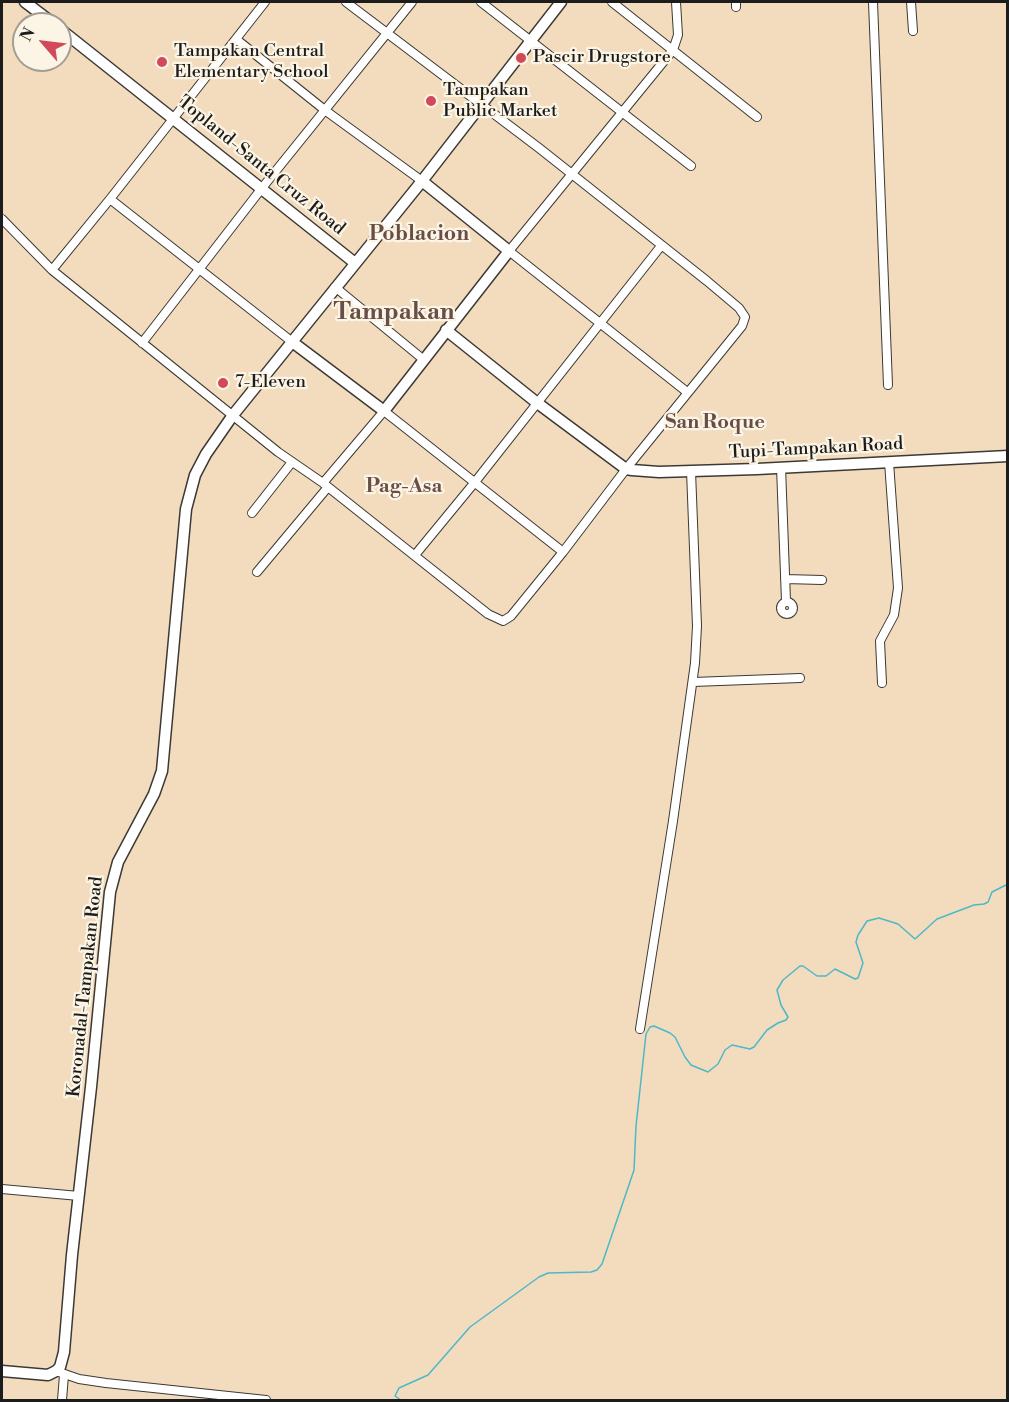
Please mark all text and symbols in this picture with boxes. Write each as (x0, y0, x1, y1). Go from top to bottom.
north arrow (12, 12, 72, 72)
text: N (16, 24, 40, 45)
place label: Tampakan Central Elementary School (174, 41, 329, 84)
place label: Pascir Drugstore (533, 47, 671, 69)
marker: Pascir Drugstore (514, 51, 528, 65)
marker: Tampakan Central Elementary School (155, 55, 169, 69)
place label: Tampakan Public Market (443, 80, 557, 122)
street label: Topland-Santa Cruz Road (173, 92, 349, 240)
marker: Tampakan Public Market (424, 94, 438, 108)
district label: Poblacion (369, 222, 469, 248)
district label: Tampakan (333, 299, 455, 327)
place label: 7-Eleven (235, 372, 306, 394)
marker: 7-Eleven (216, 376, 230, 390)
district label: San Roque (665, 411, 765, 435)
street label: Tupi-Tampakan Road (728, 434, 904, 464)
district label: Pag-Asa (366, 475, 442, 499)
street label: Koronadal-Tampakan Road (64, 875, 108, 1099)

